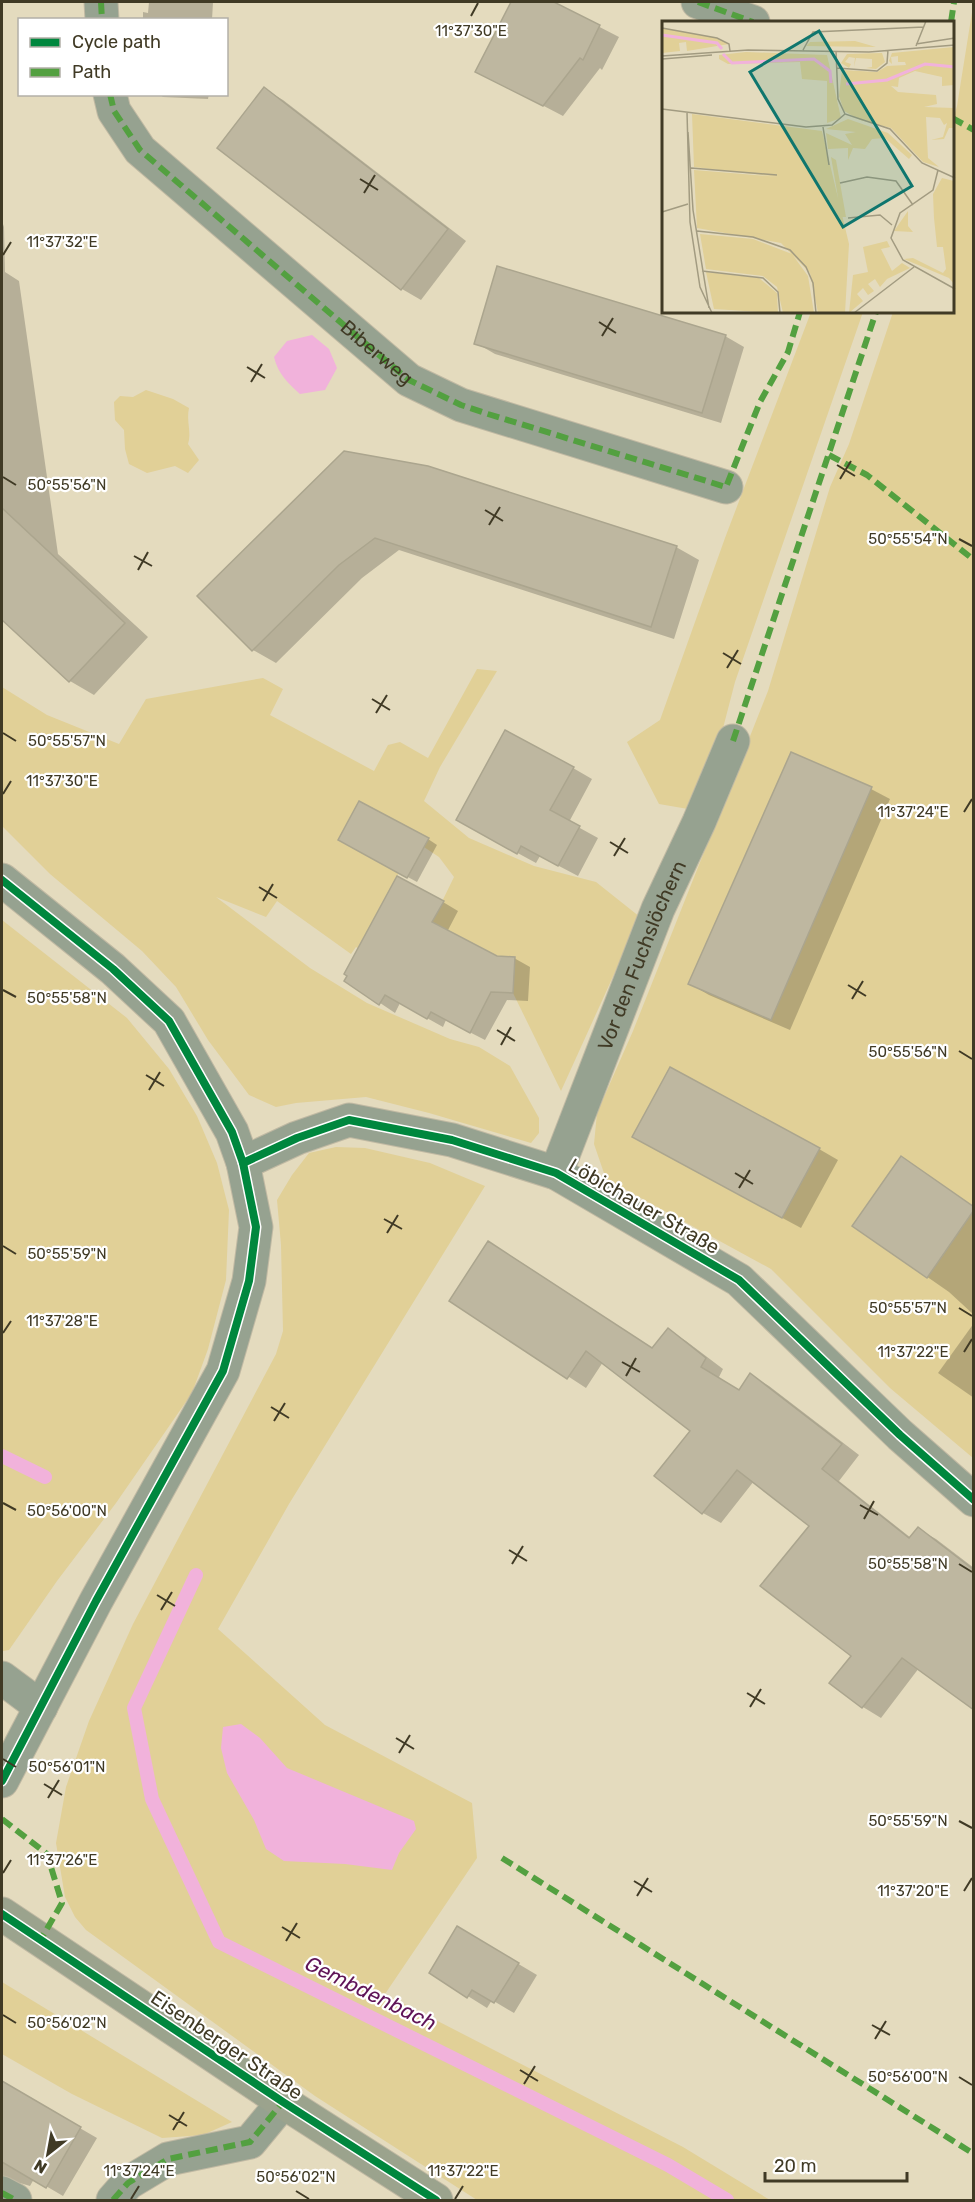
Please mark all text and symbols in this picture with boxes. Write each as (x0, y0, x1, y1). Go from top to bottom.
legend (18, 18, 228, 96)
inset map (662, 21, 954, 314)
text: 11°37'30"E (435, 22, 507, 40)
text: Cycle path (72, 31, 161, 53)
text: Path (72, 61, 111, 83)
text: 11°37'32"E (26, 233, 98, 251)
street label: Biberweg (336, 315, 418, 390)
text: 50°55'56"N (28, 476, 106, 494)
text: 50°55'54"N (868, 530, 948, 548)
text: 50°55'57"N (28, 732, 106, 750)
text: 11°37'30"E (26, 772, 98, 790)
text: 11°37'24"E (878, 803, 948, 821)
street label: Vor den Fuchslöchern (593, 856, 691, 1054)
text: 50°55'58"N (27, 989, 107, 1007)
text: 50°55'56"N (869, 1043, 947, 1061)
street label: Löbichauer Straße (564, 1153, 724, 1259)
text: 50°55'59"N (27, 1245, 107, 1263)
text: 50°55'57"N (869, 1299, 947, 1317)
text: 11°37'28"E (26, 1312, 98, 1330)
text: 11°37'22"E (878, 1343, 948, 1361)
text: 50°56'00"N (27, 1502, 107, 1520)
text: 50°55'58"N (868, 1555, 948, 1573)
text: 50°56'01"N (29, 1758, 105, 1776)
text: 50°55'59"N (868, 1812, 948, 1830)
text: 11°37'26"E (27, 1851, 97, 1869)
text: 11°37'20"E (877, 1882, 949, 1900)
water label: Gembdenbach (301, 1950, 441, 2036)
street label: Eisenberger Straße (147, 1985, 307, 2105)
text: 50°56'02"N (27, 2014, 107, 2032)
text: 50°56'00"N (868, 2068, 948, 2086)
north arrow (18, 2124, 78, 2184)
scale bar (765, 2145, 908, 2183)
text: N (31, 2155, 50, 2178)
text: 20 m (774, 2155, 816, 2177)
text: 11°37'24"E (104, 2162, 174, 2180)
text: 11°37'22"E (428, 2162, 498, 2180)
text: 50°56'02"N (256, 2168, 336, 2186)

